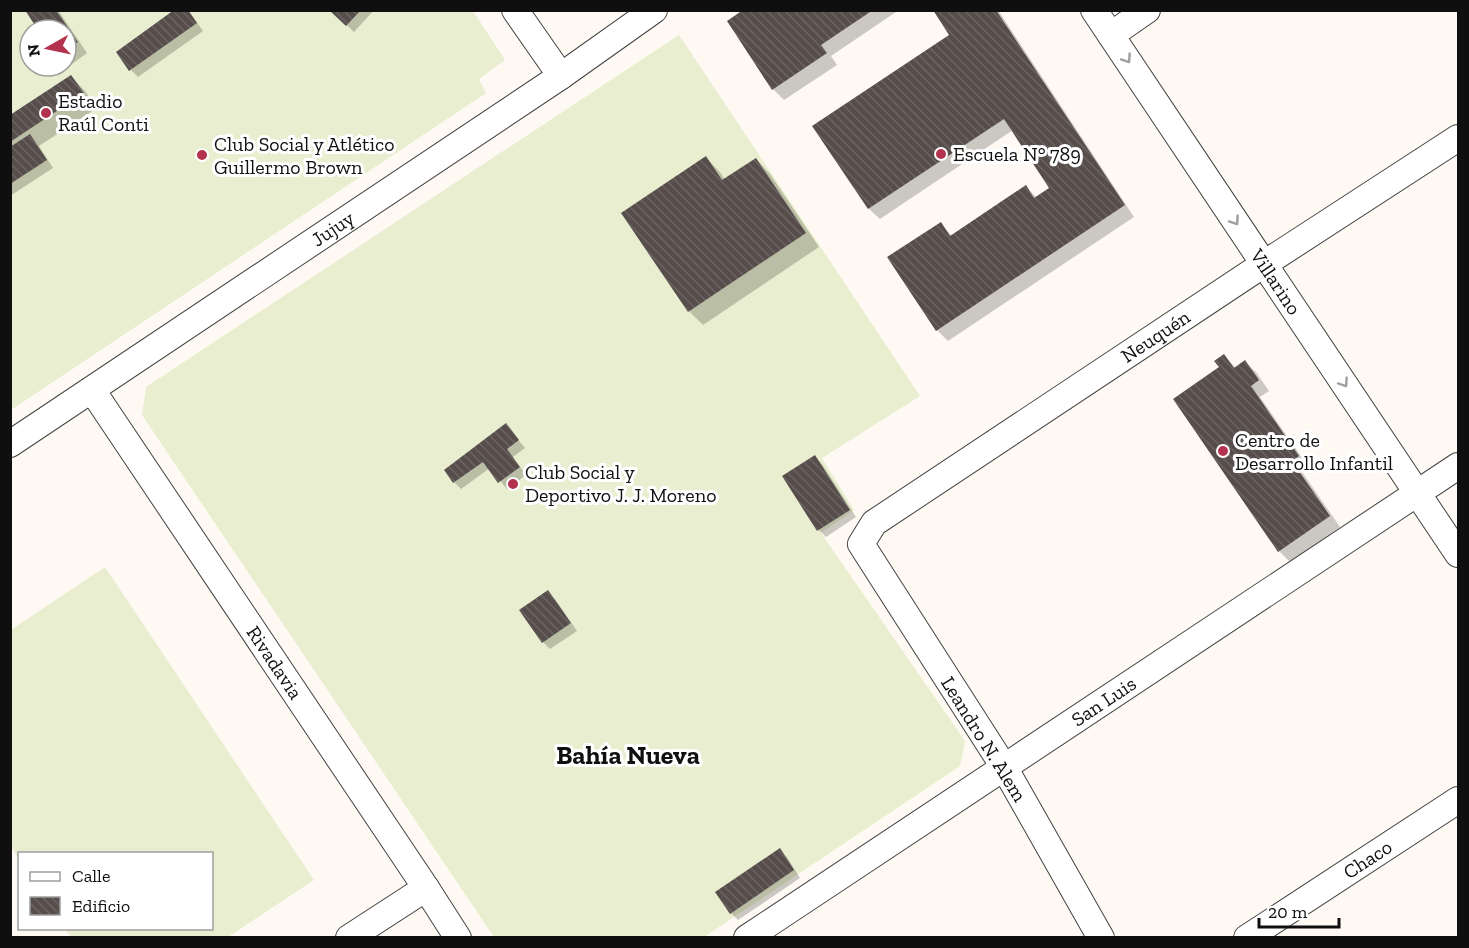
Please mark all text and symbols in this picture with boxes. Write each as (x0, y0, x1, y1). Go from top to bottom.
north arrow (18, 18, 78, 78)
text: N (23, 43, 44, 58)
one-way arrow (1120, 52, 1131, 63)
place label: Estadio Raúl Conti (58, 89, 149, 136)
marker: Estadio Raúl Conti (39, 106, 53, 120)
place label: Club Social y Atlético Guillermo Brown (214, 132, 395, 179)
place label: Escuela N° 789 (953, 142, 1081, 166)
marker: Escuela N° 789 (934, 147, 948, 161)
marker: Club Social y Atlético Guillermo Brown (195, 148, 209, 162)
street label: Jujuy (307, 205, 359, 251)
one-way arrow (1228, 215, 1240, 225)
street label: Villarino (1245, 243, 1306, 319)
street label: Neuquén (1116, 304, 1195, 368)
one-way arrow (1337, 376, 1348, 387)
place label: Centro de Desarrollo Infantil (1235, 428, 1393, 475)
marker: Centro de Desarrollo Infantil (1216, 444, 1230, 458)
place label: Club Social y Deportivo J. J. Moreno (525, 460, 716, 507)
marker: Club Social y Deportivo J. J. Moreno (506, 477, 520, 491)
street label: Rivadavia (242, 621, 308, 704)
street label: San Luis (1067, 671, 1141, 731)
street label: Leandro N. Alem (936, 672, 1032, 807)
district label: Bahía Nueva (556, 739, 700, 771)
street label: Chaco (1339, 835, 1396, 884)
legend (18, 852, 213, 930)
text: Calle (72, 865, 110, 887)
scale bar (1259, 891, 1338, 929)
text: Edificio (72, 895, 130, 917)
text: 20 m (1268, 901, 1308, 923)

